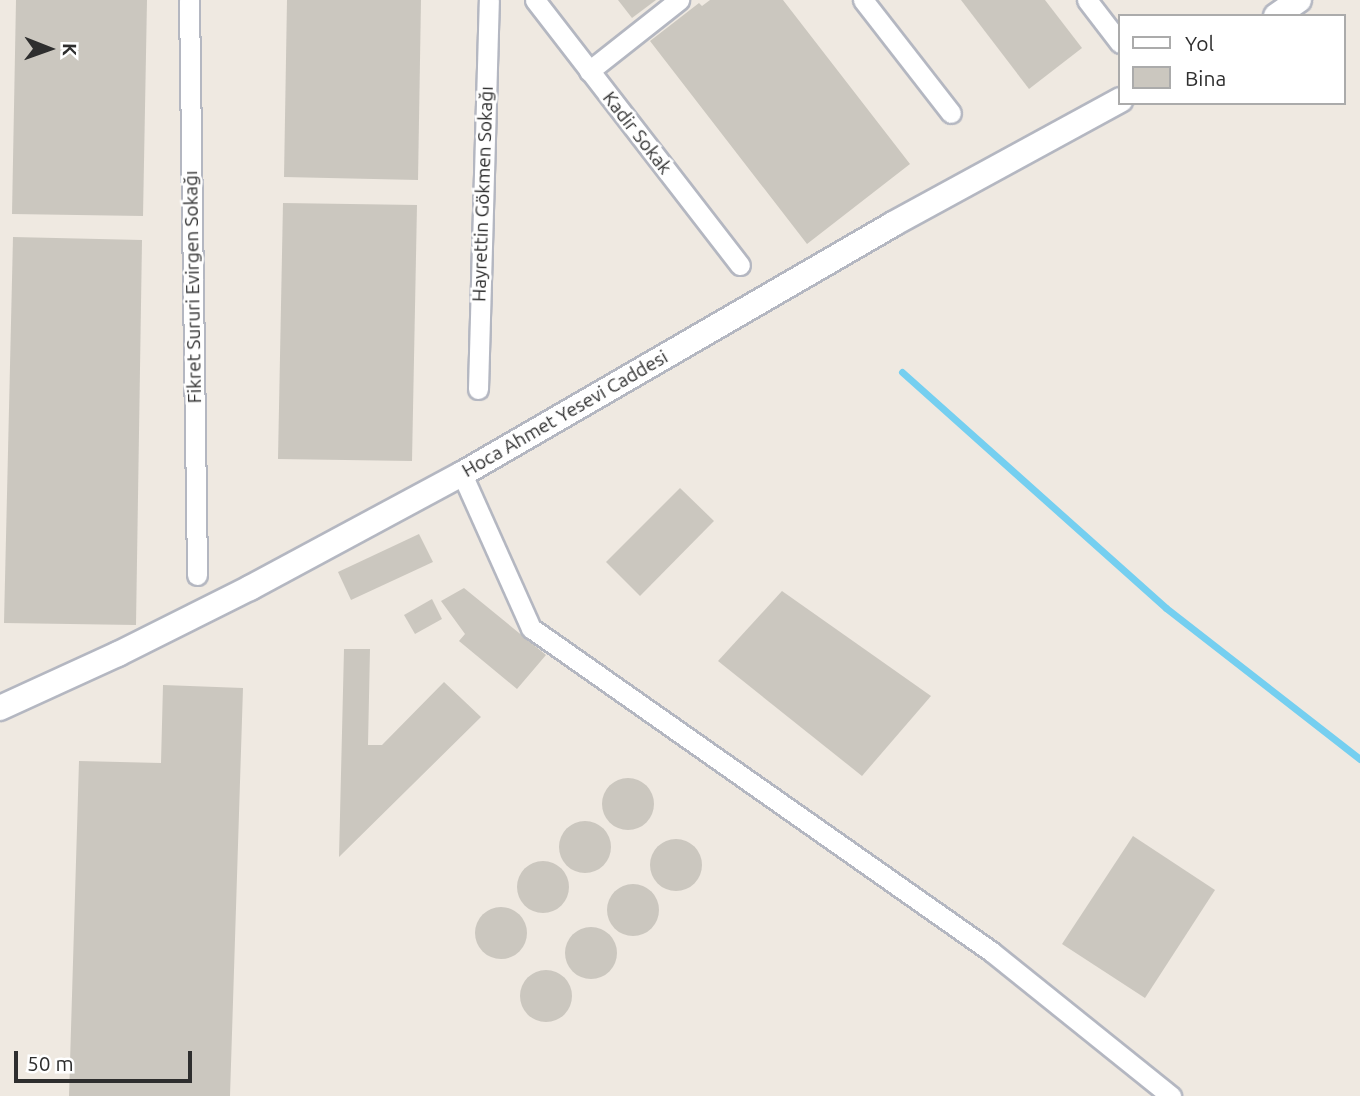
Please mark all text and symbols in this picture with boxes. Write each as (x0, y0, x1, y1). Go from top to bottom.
north arrow (14, 14, 84, 84)
legend (1118, 14, 1346, 105)
text: Yol (1185, 31, 1214, 55)
text: K (59, 43, 81, 56)
text: Bina (1185, 66, 1226, 90)
street label: Hayrettin Gökmen Sokağı (468, 86, 498, 302)
street label: Kadir Sokak (598, 87, 676, 179)
street label: Fikret Sururi Evirgen Sokağı (180, 170, 206, 404)
street label: Hoca Ahmet Yesevi Caddesi (458, 346, 672, 482)
scale bar (18, 1036, 196, 1080)
text: 50 m (27, 1051, 74, 1075)

